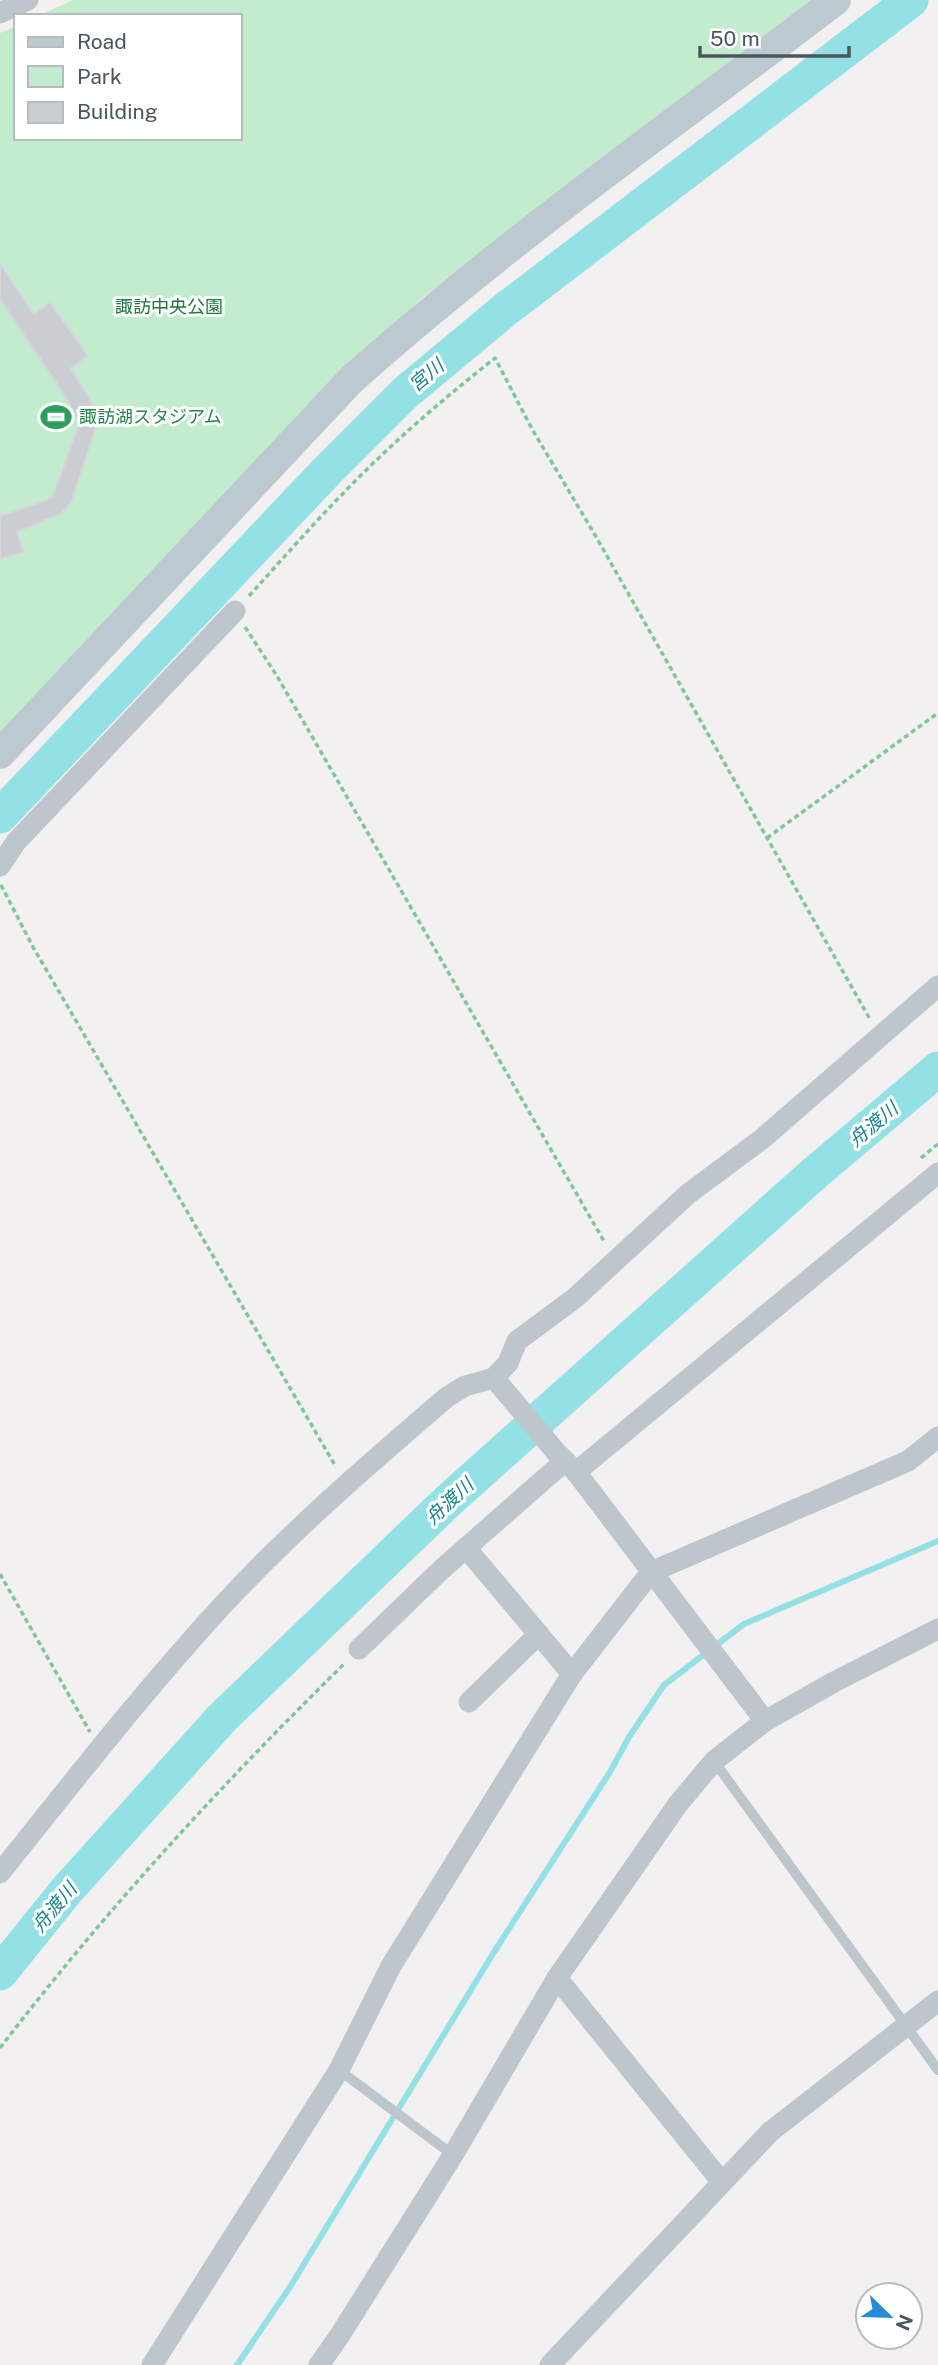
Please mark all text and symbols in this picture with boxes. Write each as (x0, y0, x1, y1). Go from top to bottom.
legend (14, 14, 242, 140)
scale bar (700, 14, 849, 58)
text: 50 m (710, 26, 760, 51)
text: Road (77, 29, 127, 54)
text: Park (77, 64, 122, 89)
text: Building (77, 99, 158, 124)
park label: 諏訪中央公園 (115, 296, 223, 317)
water label: 宮川 (404, 353, 449, 396)
sports icon: 諏訪湖スタジアム (39, 400, 73, 434)
place label: 諏訪湖スタジアム (79, 406, 222, 427)
water label: 舟渡川 (844, 1096, 903, 1151)
water label: 舟渡川 (421, 1472, 479, 1528)
water label: 舟渡川 (27, 1877, 82, 1936)
north arrow (854, 2281, 924, 2351)
text: N (892, 2312, 918, 2334)

